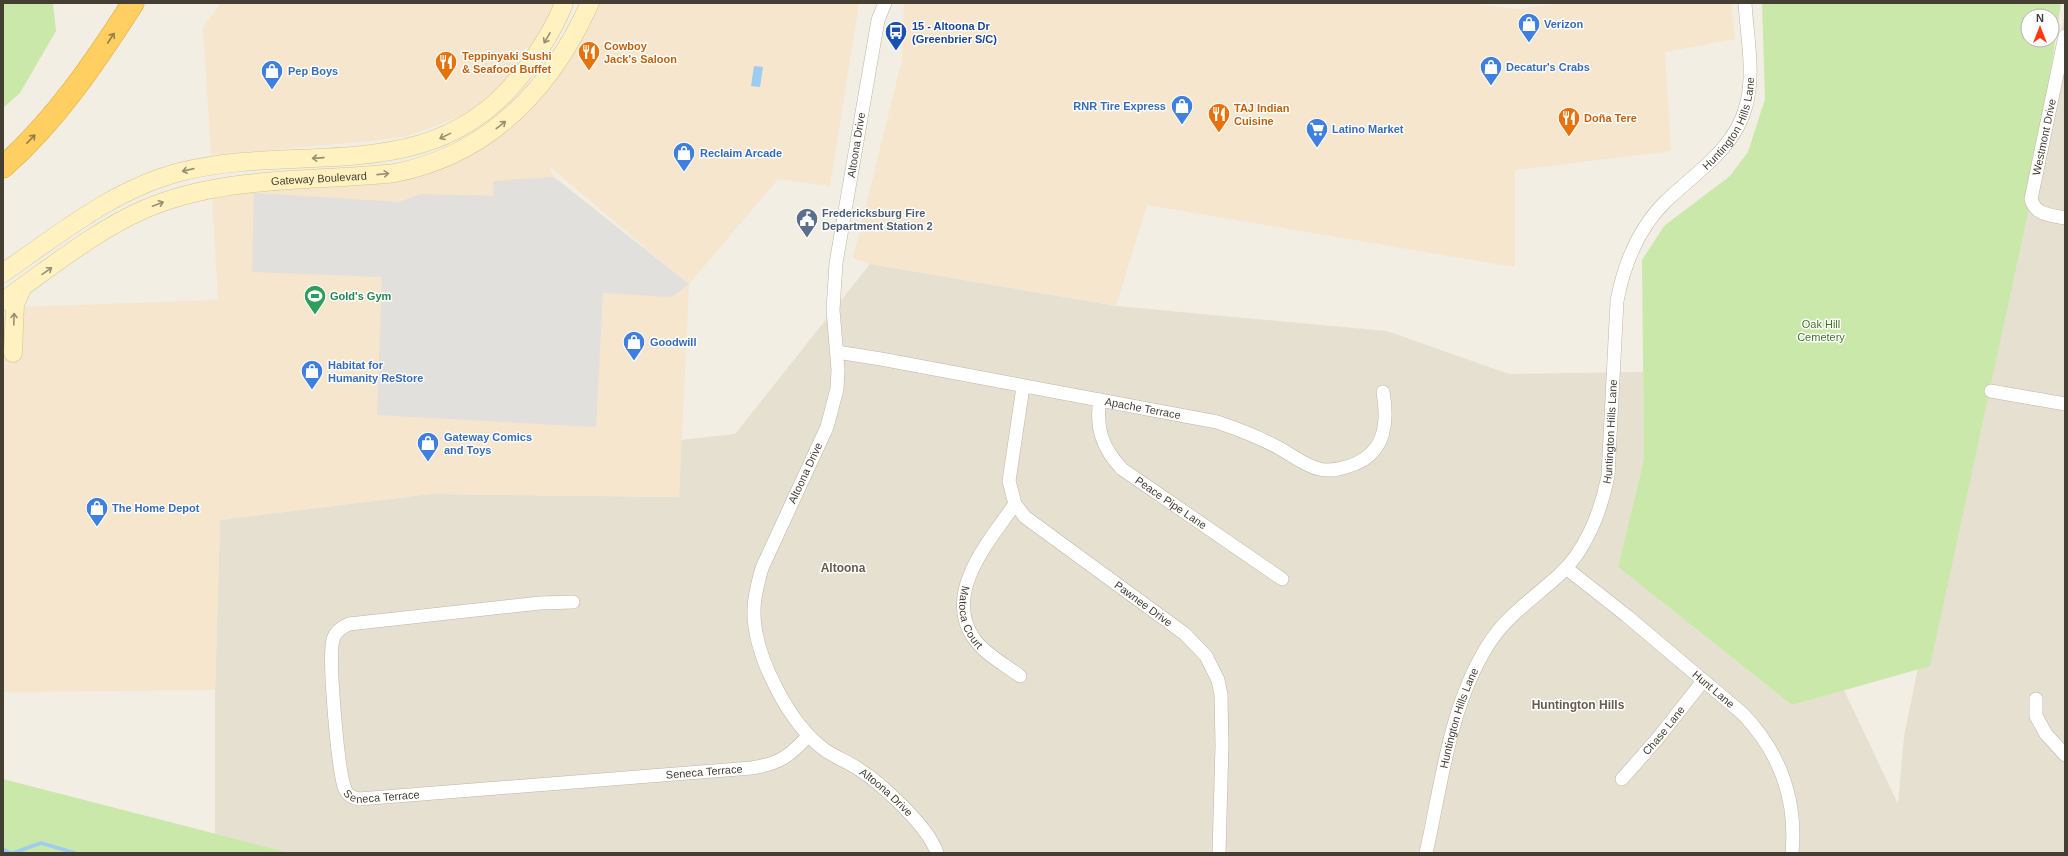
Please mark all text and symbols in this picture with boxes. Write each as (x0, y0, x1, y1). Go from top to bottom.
north arrow (2020, 8, 2060, 48)
shop icon: Verizon (1516, 11, 1542, 44)
text: N (2036, 12, 2044, 24)
place label: Verizon (1544, 18, 1583, 30)
bus stop icon: 15 - Altoona Dr (Greenbrier S/C) (883, 19, 909, 52)
place label: 15 - Altoona Dr (Greenbrier S/C) (912, 20, 997, 45)
one-way arrow (107, 32, 115, 43)
one-way arrow (542, 32, 550, 44)
restaurant icon: Cowboy Jack's Saloon (576, 39, 602, 72)
place label: Cowboy Jack's Saloon (604, 40, 677, 65)
restaurant icon: Teppinyaki Sushi & Seafood Buffet (433, 49, 459, 82)
place label: Teppinyaki Sushi & Seafood Buffet (462, 50, 552, 75)
shop icon: Decatur's Crabs (1478, 54, 1504, 87)
shop icon: Pep Boys (259, 58, 285, 91)
place label: Decatur's Crabs (1506, 61, 1590, 73)
place label: Pep Boys (288, 65, 338, 77)
street label: Huntington Hills Lane (1700, 77, 1756, 172)
shop icon: RNR Tire Express (1169, 93, 1195, 126)
street label: Westmont Drive (2030, 98, 2058, 176)
place label: RNR Tire Express (1073, 100, 1166, 112)
restaurant icon: TAJ Indian Cuisine (1206, 101, 1232, 134)
place label: TAJ Indian Cuisine (1234, 102, 1290, 127)
restaurant icon: Doña Tere (1556, 105, 1582, 138)
street label: Altoona Drive (845, 111, 867, 179)
place label: Doña Tere (1584, 112, 1637, 124)
supermarket icon: Latino Market (1304, 116, 1330, 149)
one-way arrow (496, 120, 507, 129)
place label: Latino Market (1332, 123, 1404, 135)
one-way arrow (439, 133, 451, 140)
one-way arrow (26, 134, 35, 144)
shop icon: Reclaim Arcade (671, 140, 697, 173)
place label: Reclaim Arcade (700, 147, 782, 159)
one-way arrow (312, 154, 325, 161)
one-way arrow (182, 167, 195, 175)
street label: Gateway Boulevard (270, 170, 367, 187)
one-way arrow (376, 170, 389, 178)
one-way arrow (151, 200, 163, 208)
public building icon: Fredericksburg Fire Department Station 2 (794, 206, 820, 239)
place label: Fredericksburg Fire Department Station 2 (822, 207, 933, 232)
one-way arrow (41, 267, 52, 275)
sports icon: Gold's Gym (302, 283, 328, 316)
place label: Gold's Gym (330, 290, 392, 302)
one-way arrow (10, 313, 17, 326)
park label: Oak Hill Cemetery (1797, 318, 1845, 343)
shop icon: Goodwill (621, 329, 647, 362)
place label: Goodwill (650, 336, 696, 348)
shop icon: Habitat for Humanity ReStore (299, 358, 325, 391)
place label: Habitat for Humanity ReStore (328, 359, 423, 384)
street label: Huntington Hills Lane (1600, 379, 1619, 485)
street label: Apache Terrace (1104, 395, 1182, 421)
shop icon: Gateway Comics and Toys (415, 430, 441, 463)
place label: Gateway Comics and Toys (444, 431, 532, 456)
street label: Altoona Drive (786, 441, 824, 505)
street label: Peace Pipe Lane (1133, 474, 1209, 531)
shop icon: The Home Depot (84, 495, 110, 528)
place label: The Home Depot (112, 502, 200, 514)
district label: Altoona (821, 561, 866, 575)
street label: Pawnee Drive (1112, 579, 1175, 629)
street label: Matoca Court (957, 585, 985, 651)
street label: Huntington Hills Lane (1437, 666, 1480, 769)
street label: Hunt Lane (1690, 668, 1737, 710)
district label: Huntington Hills (1532, 698, 1625, 712)
street label: Chase Lane (1640, 704, 1687, 757)
street label: Seneca Terrace (665, 763, 743, 781)
street label: Altoona Drive (858, 766, 915, 819)
street label: Seneca Terrace (341, 787, 420, 805)

